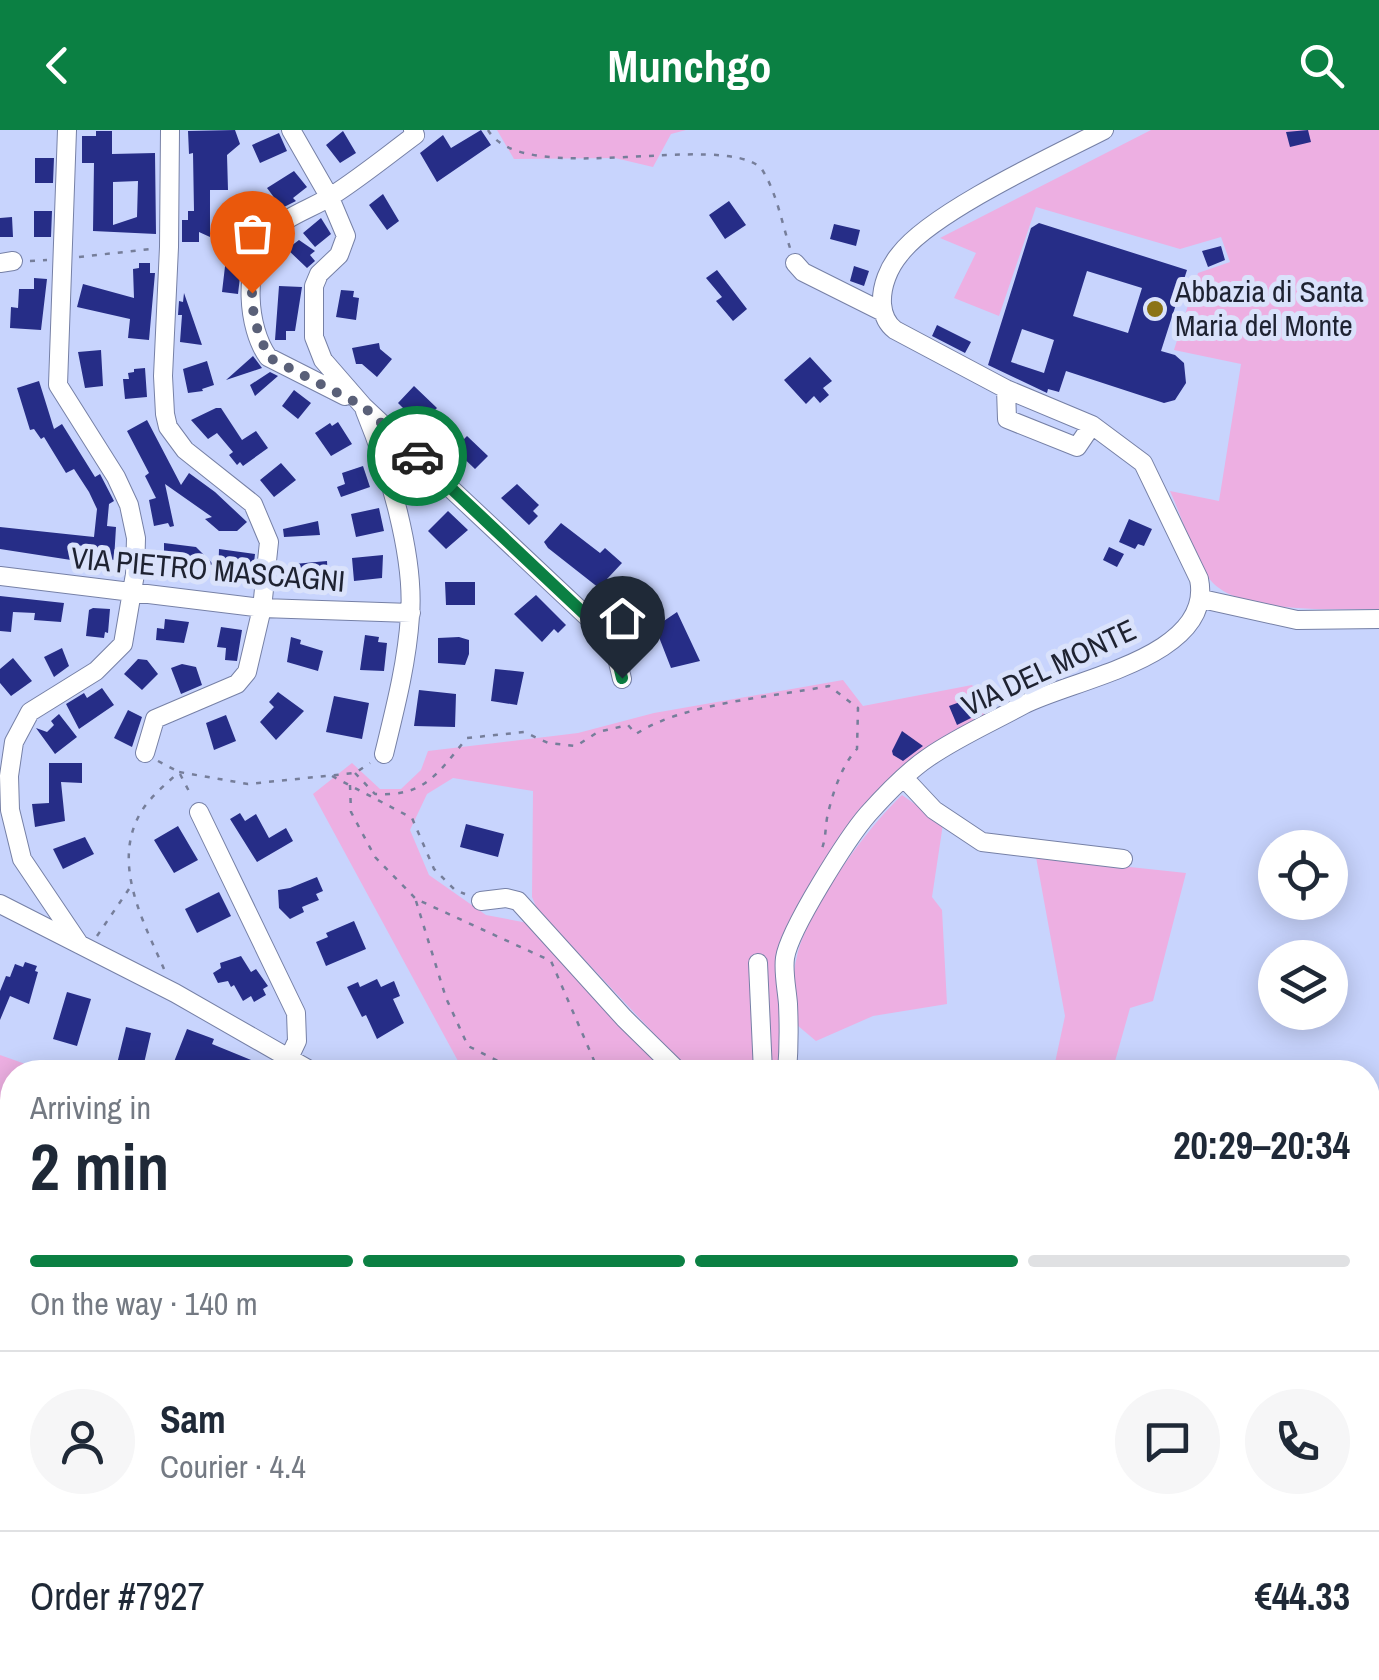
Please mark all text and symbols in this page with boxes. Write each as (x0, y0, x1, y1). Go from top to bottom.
text: Munchgo (608, 35, 771, 96)
icon: back (30, 38, 85, 93)
icon: search (1294, 38, 1349, 93)
pin (210, 191, 295, 294)
icon: bag (225, 206, 280, 261)
place label: Abbazia di Santa Maria del Monte (1174, 271, 1364, 345)
marker: Abbazia di Santa Maria del Monte (1144, 298, 1166, 320)
courier (367, 406, 467, 506)
icon: car (390, 429, 445, 484)
street label: VIA PIETRO MASCAGNI (69, 537, 347, 601)
pin (580, 576, 665, 679)
icon: home (595, 591, 650, 646)
street label: VIA DEL MONTE (955, 609, 1142, 725)
map controls (1258, 830, 1348, 1030)
button: locate (1258, 830, 1348, 920)
button: layers (1258, 940, 1348, 1030)
text: Arriving in (30, 1086, 151, 1129)
text: 20:29–20:34 (1173, 1120, 1350, 1171)
text: 2 min (30, 1123, 169, 1210)
text: On the way · 140 m (30, 1282, 258, 1325)
button: person (30, 1389, 135, 1494)
button: chat (1115, 1389, 1220, 1494)
button: phone (1245, 1389, 1350, 1494)
text: Sam (160, 1394, 226, 1445)
text: Courier · 4.4 (160, 1445, 306, 1488)
text: Order #7927 (30, 1571, 205, 1622)
text: €44.33 (1255, 1571, 1350, 1622)

